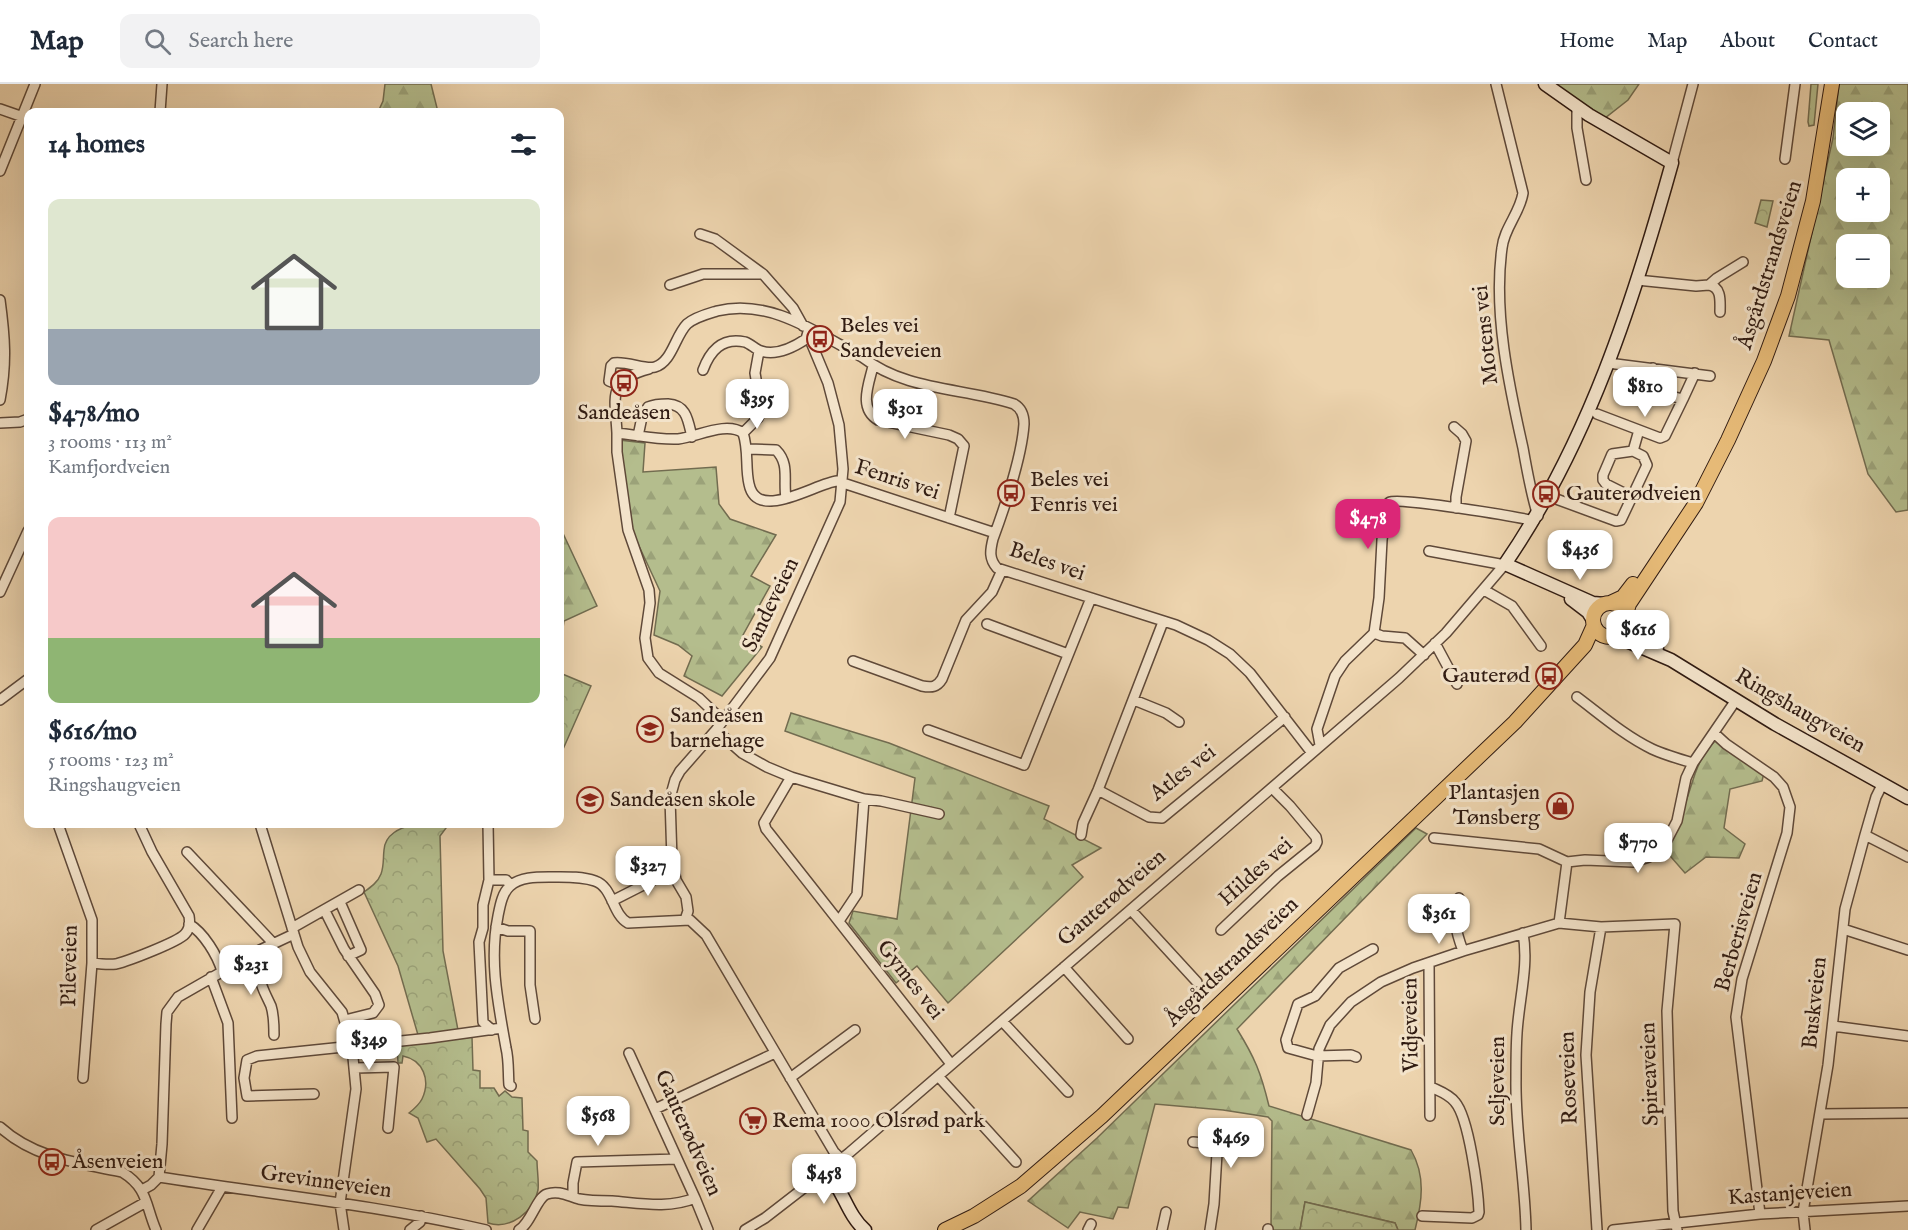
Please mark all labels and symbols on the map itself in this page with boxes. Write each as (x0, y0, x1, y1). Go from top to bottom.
street label: Åsgårdstrandsveien (1731, 177, 1809, 354)
street label: Motens vei (1467, 284, 1505, 386)
place label: Beles vei Sandeveien (840, 312, 942, 365)
bus stop icon: Beles vei Sandeveien (805, 324, 835, 354)
pin: $810 (1609, 367, 1681, 418)
bus stop icon: Sandeåsen (609, 368, 639, 398)
pin: $395 (721, 379, 793, 430)
pin: $301 (869, 389, 941, 440)
place label: Sandeåsen (577, 399, 671, 427)
street label: Fenris vei (851, 453, 943, 507)
place label: Beles vei Fenris vei (1030, 466, 1118, 519)
bus stop icon: Beles vei Fenris vei (996, 478, 1026, 508)
bus stop icon: Gauterødveien (1531, 479, 1561, 509)
place label: Gauterødveien (1566, 480, 1701, 508)
pin: $478 (1332, 499, 1404, 550)
pin: $436 (1544, 530, 1616, 581)
street label: Beles vei (1005, 536, 1089, 588)
street label: Sandeveien (736, 553, 806, 657)
pin: $616 (1602, 610, 1674, 661)
bus stop icon: Gauterød (1534, 661, 1564, 691)
place label: Gauterød (1442, 662, 1530, 690)
street label: Ringshaugveien (1730, 662, 1871, 760)
place label: Sandeåsen barnehage (670, 702, 764, 755)
school or university icon: Sandeåsen barnehage (635, 714, 665, 744)
street label: Atles vei (1143, 738, 1222, 808)
place label: Plantasjen Tønsberg (1448, 779, 1541, 832)
school or university icon: Sandeåsen skole (575, 785, 605, 815)
place label: Sandeåsen skole (610, 786, 755, 814)
shop icon: Plantasjen Tønsberg (1545, 791, 1575, 821)
pin: $770 (1602, 823, 1674, 874)
street label: Hildes vei (1213, 831, 1299, 913)
street label: Gauterødveien (1052, 843, 1172, 953)
pin: $327 (612, 846, 684, 897)
street label: Berberisveien (1709, 868, 1770, 995)
street label: Åsgårdstrandsveien (1159, 891, 1305, 1034)
pin: $361 (1403, 894, 1475, 945)
street label: Pileveien (55, 924, 85, 1007)
street label: Gymes vei (870, 935, 950, 1026)
pin: $231 (215, 945, 287, 996)
street label: Buskveien (1796, 955, 1834, 1051)
street label: Vidjeveien (1396, 977, 1426, 1074)
pin: $349 (333, 1020, 405, 1071)
street label: Spireaveien (1634, 1021, 1666, 1126)
street label: Roseveien (1553, 1030, 1585, 1125)
street label: Seljeveien (1484, 1036, 1512, 1126)
street label: Gauterødveien (648, 1066, 728, 1201)
pin: $568 (562, 1096, 634, 1147)
supermarket icon: Rema 1000 Olsrød park (738, 1106, 768, 1136)
place label: Rema 1000 Olsrød park (772, 1107, 985, 1135)
pin: $469 (1195, 1118, 1267, 1169)
bus stop icon: Åsenveien (37, 1147, 67, 1177)
place label: Åsenveien (71, 1148, 164, 1176)
pin: $458 (788, 1154, 860, 1205)
street label: Grevinneveien (259, 1159, 394, 1205)
street label: Kastanjeveien (1727, 1176, 1853, 1212)

